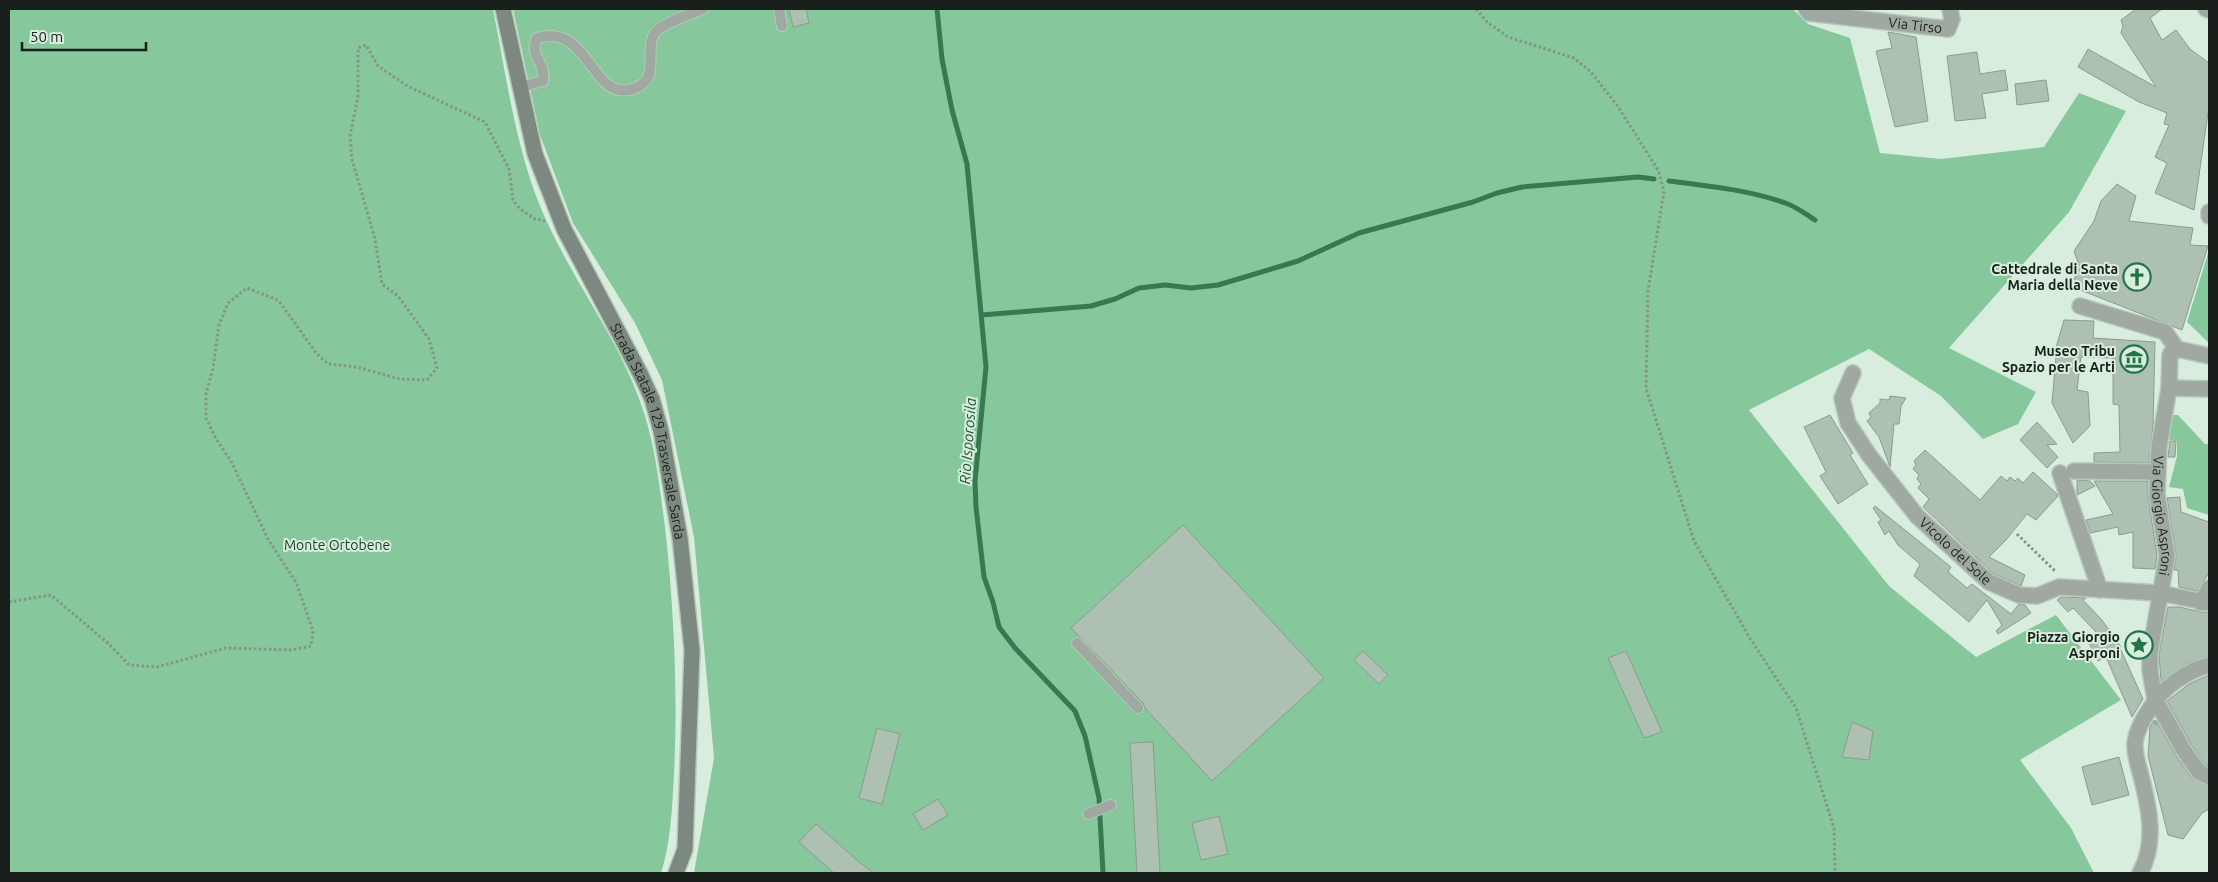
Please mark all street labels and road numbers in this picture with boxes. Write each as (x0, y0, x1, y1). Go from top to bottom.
street label: Via Tirso (1887, 14, 1943, 36)
street label: Strada Statale 129 Trasversale Sarda (607, 320, 688, 541)
street label: Via Giorgio Asproni (2149, 455, 2175, 577)
street label: Vicolo del Sole (1916, 514, 1995, 588)

